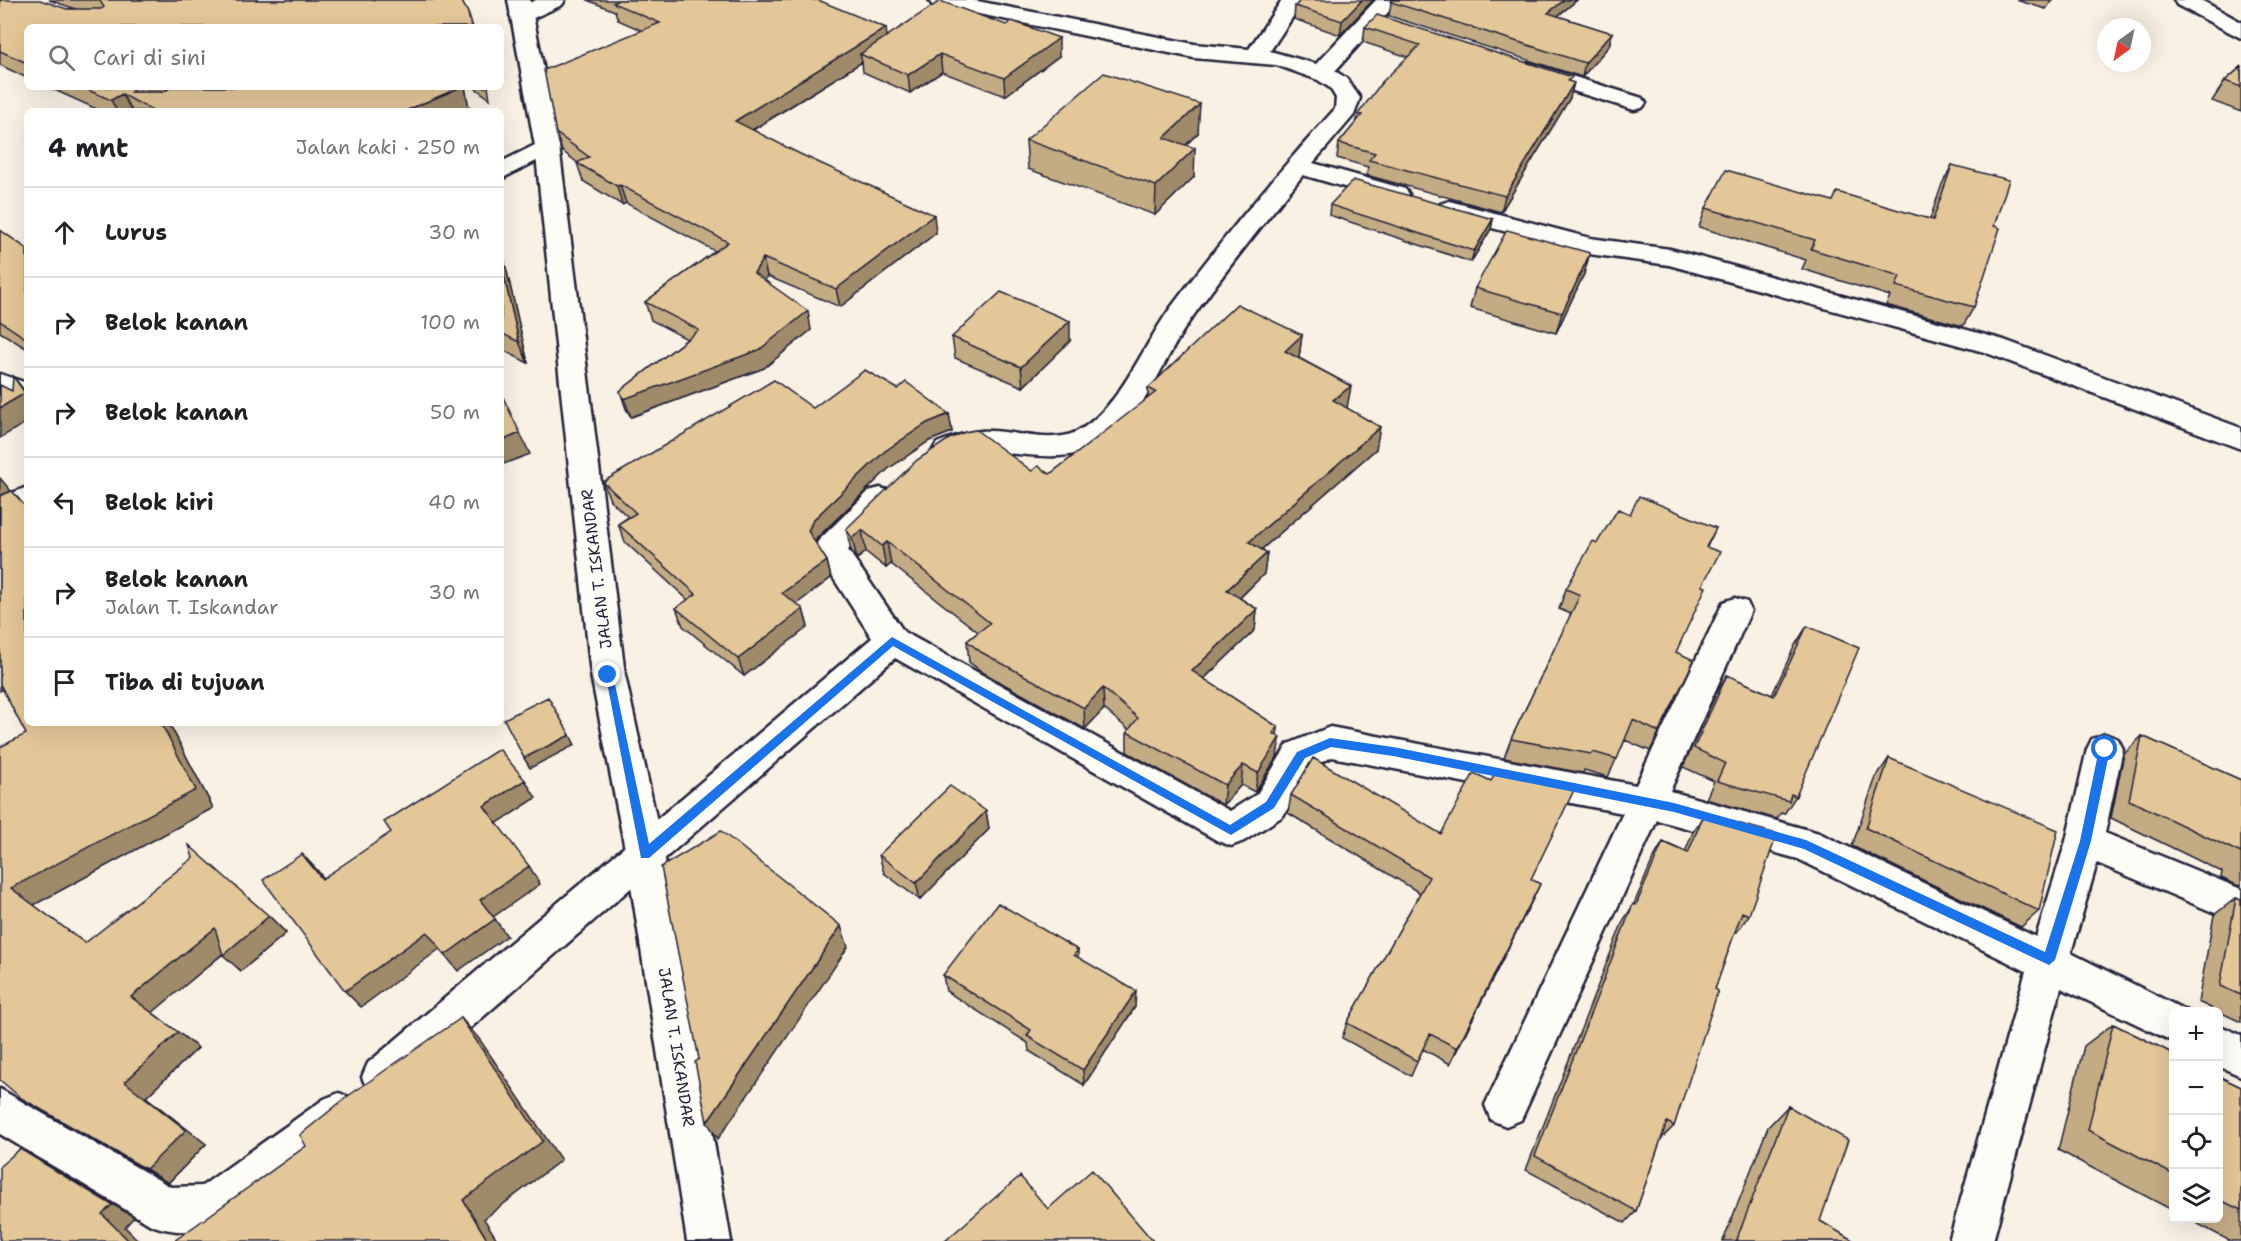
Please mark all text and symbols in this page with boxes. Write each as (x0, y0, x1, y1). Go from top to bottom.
north arrow (2097, 18, 2151, 72)
search box (24, 24, 504, 90)
icon: search (45, 41, 78, 74)
text: Cari di sini (93, 43, 206, 72)
text: 4 mnt (48, 130, 128, 165)
text: Jalan kaki · 250 m (295, 134, 480, 160)
icon: ahead (48, 216, 81, 249)
text: Lurus (105, 218, 167, 247)
text: 30 m (428, 219, 480, 245)
icon: right (48, 306, 81, 339)
text: Belok kanan (105, 308, 248, 337)
text: 100 m (420, 309, 480, 335)
icon: right (48, 396, 81, 429)
text: Belok kanan (105, 398, 248, 427)
text: 50 m (430, 399, 480, 425)
icon: left (48, 486, 81, 519)
text: Belok kiri (105, 488, 214, 517)
street label: JALAN T. ISKANDAR (576, 488, 617, 650)
text: 40 m (428, 489, 480, 515)
text: Belok kanan (105, 565, 248, 594)
icon: right (48, 576, 81, 609)
text: 30 m (428, 579, 480, 605)
text: Jalan T. Iskandar (105, 594, 279, 620)
route end (594, 661, 620, 687)
icon: arrive (48, 666, 81, 699)
text: Tiba di tujuan (105, 668, 265, 697)
route start (2091, 735, 2117, 761)
street label: JALAN T. ISKANDAR (654, 966, 699, 1128)
map controls (2169, 1007, 2223, 1223)
button: + (2169, 1007, 2223, 1061)
button: − (2169, 1061, 2223, 1115)
button: locate (2169, 1115, 2223, 1169)
button: layers (2169, 1169, 2223, 1223)

